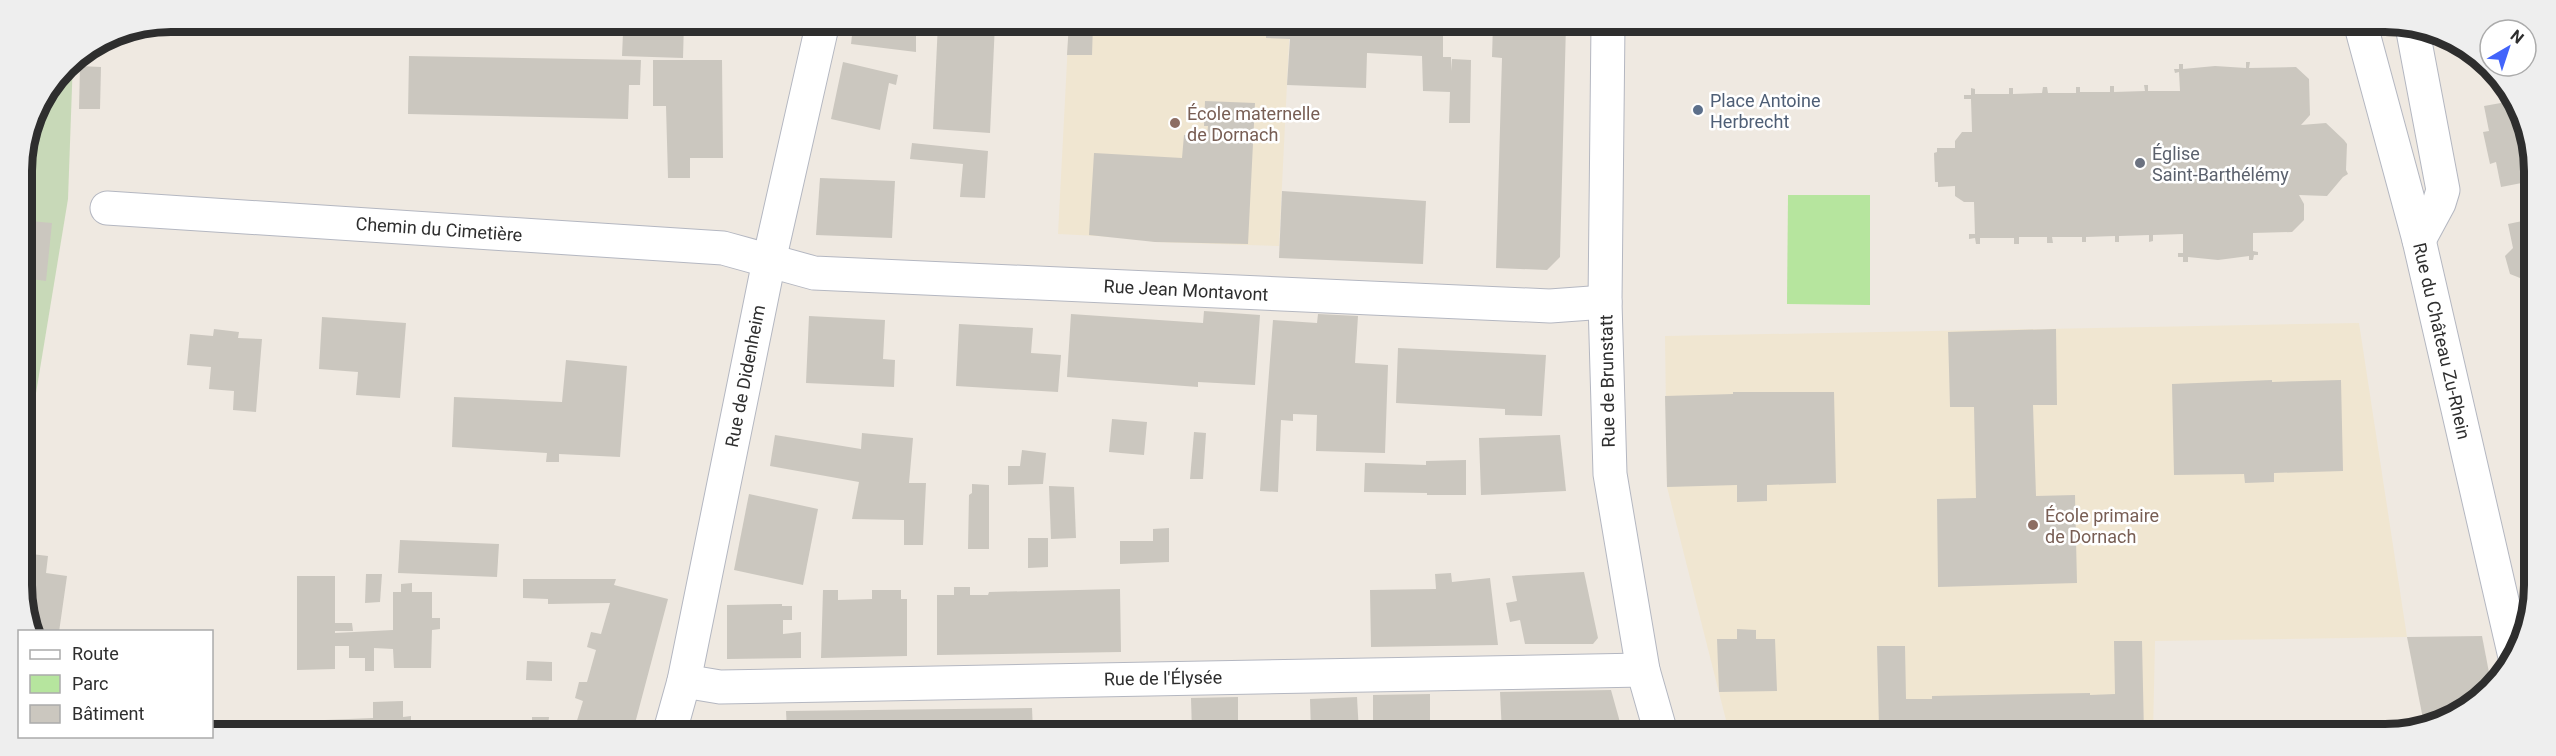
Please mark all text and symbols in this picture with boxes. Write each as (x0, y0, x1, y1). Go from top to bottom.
north arrow (2478, 18, 2538, 78)
text: N (2507, 26, 2527, 48)
place label: Place Antoine Herbrecht (1710, 90, 1820, 132)
place label: École maternelle de Dornach (1187, 103, 1320, 145)
marker: Place Antoine Herbrecht (1691, 103, 1705, 117)
marker: École maternelle de Dornach (1168, 116, 1182, 130)
place label: Église Saint-Barthélémy (2152, 143, 2289, 185)
marker: Église Saint-Barthélémy (2133, 156, 2147, 170)
street label: Chemin du Cimetière (355, 213, 523, 245)
street label: Rue du Château Zu-Rhein (2409, 241, 2475, 441)
street label: Rue Jean Montavont (1103, 275, 1269, 305)
street label: Rue de Didenheim (721, 303, 769, 449)
street label: Rue de Brunstatt (1595, 314, 1619, 448)
place label: École primaire de Dornach (2045, 505, 2159, 547)
marker: École primaire de Dornach (2026, 518, 2040, 532)
legend (18, 630, 213, 738)
text: Route (72, 643, 119, 664)
street label: Rue de l'Élysée (1104, 666, 1222, 690)
text: Parc (72, 673, 108, 694)
text: Bâtiment (72, 703, 145, 724)

